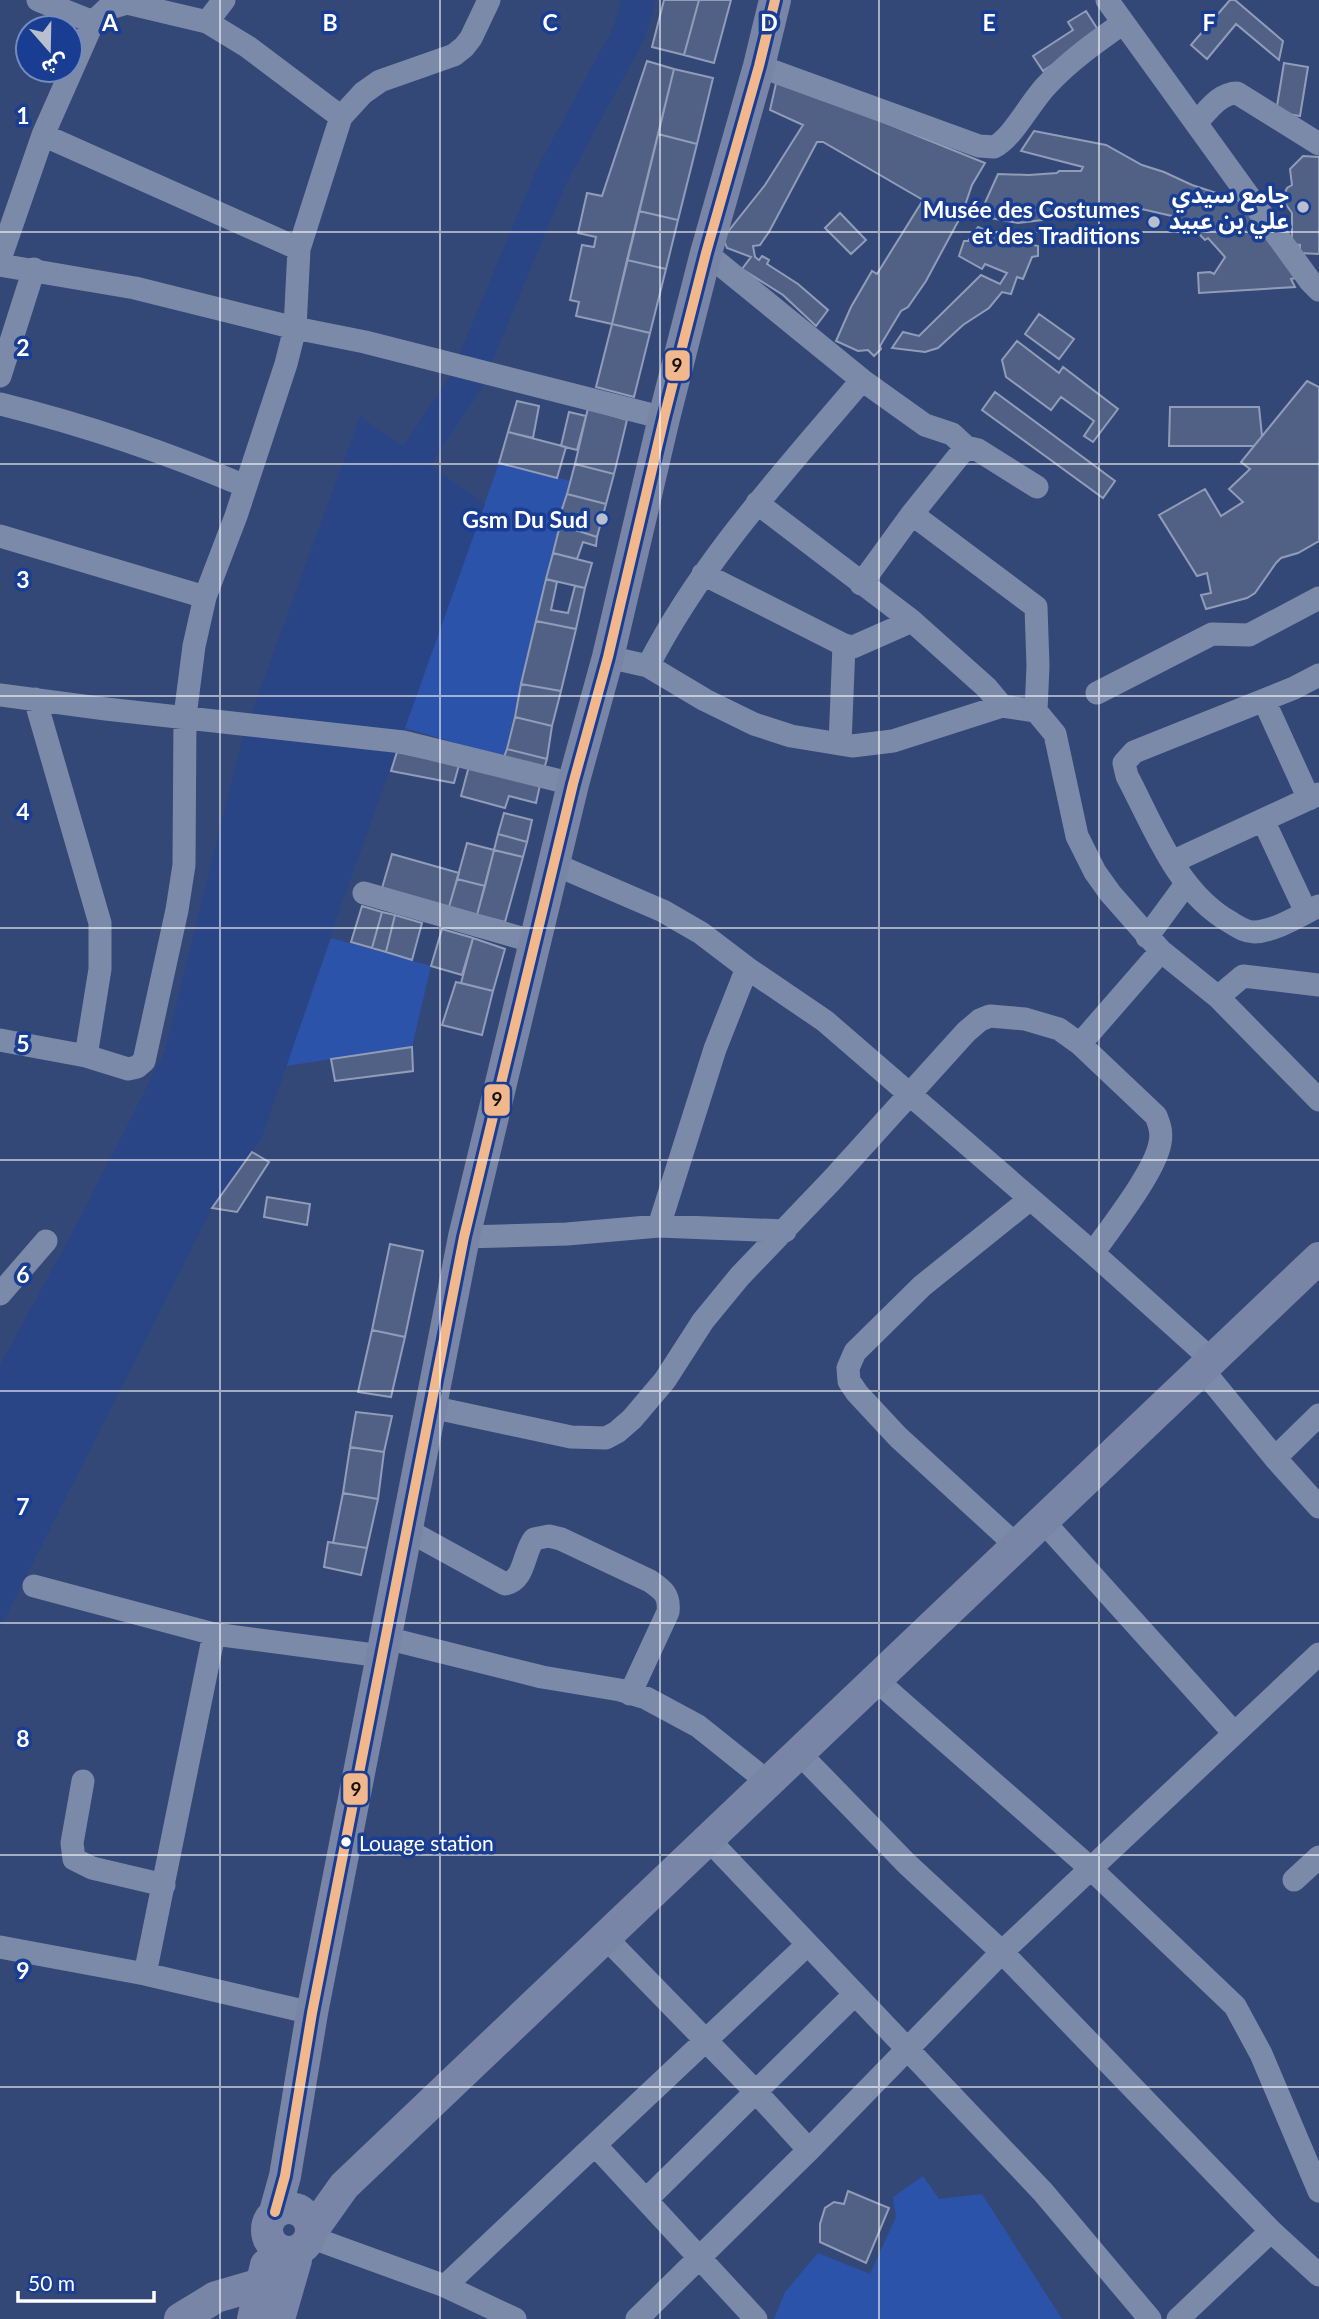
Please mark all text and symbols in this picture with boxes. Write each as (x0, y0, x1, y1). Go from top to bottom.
text: A (101, 8, 119, 36)
text: B (322, 8, 338, 36)
text: C (542, 8, 558, 36)
text: D (760, 8, 778, 36)
text: E (982, 8, 996, 36)
text: F (1202, 8, 1216, 36)
north arrow (14, 14, 84, 84)
text: ش (39, 50, 71, 81)
text: 1 (16, 101, 30, 129)
place label: جامع سيدي علي بن عبيد (1169, 180, 1289, 239)
place label: Musée des Costumes et des Traditions (923, 195, 1140, 249)
marker: جامع سيدي علي بن عبيد (1295, 199, 1311, 215)
marker: Musée des Costumes et des Traditions (1146, 214, 1162, 230)
text: 2 (16, 333, 30, 361)
line badge: 9 (664, 349, 691, 382)
text: 9 (671, 353, 683, 376)
place label: Gsm Du Sud (462, 505, 588, 533)
marker: Gsm Du Sud (594, 511, 610, 527)
text: 3 (16, 565, 30, 593)
text: 4 (16, 797, 30, 825)
text: 5 (16, 1029, 30, 1057)
line badge: 9 (483, 1083, 511, 1117)
text: 9 (491, 1087, 503, 1110)
text: 6 (16, 1260, 30, 1288)
text: 7 (16, 1492, 30, 1520)
text: 8 (16, 1724, 30, 1752)
line badge: 9 (342, 1772, 369, 1806)
text: 9 (350, 1777, 362, 1800)
place label: Louage station (359, 1830, 494, 1855)
marker: Louage station (339, 1835, 353, 1849)
text: 9 (16, 1956, 30, 1984)
scale bar (18, 2260, 154, 2304)
text: 50 m (28, 2270, 75, 2295)

